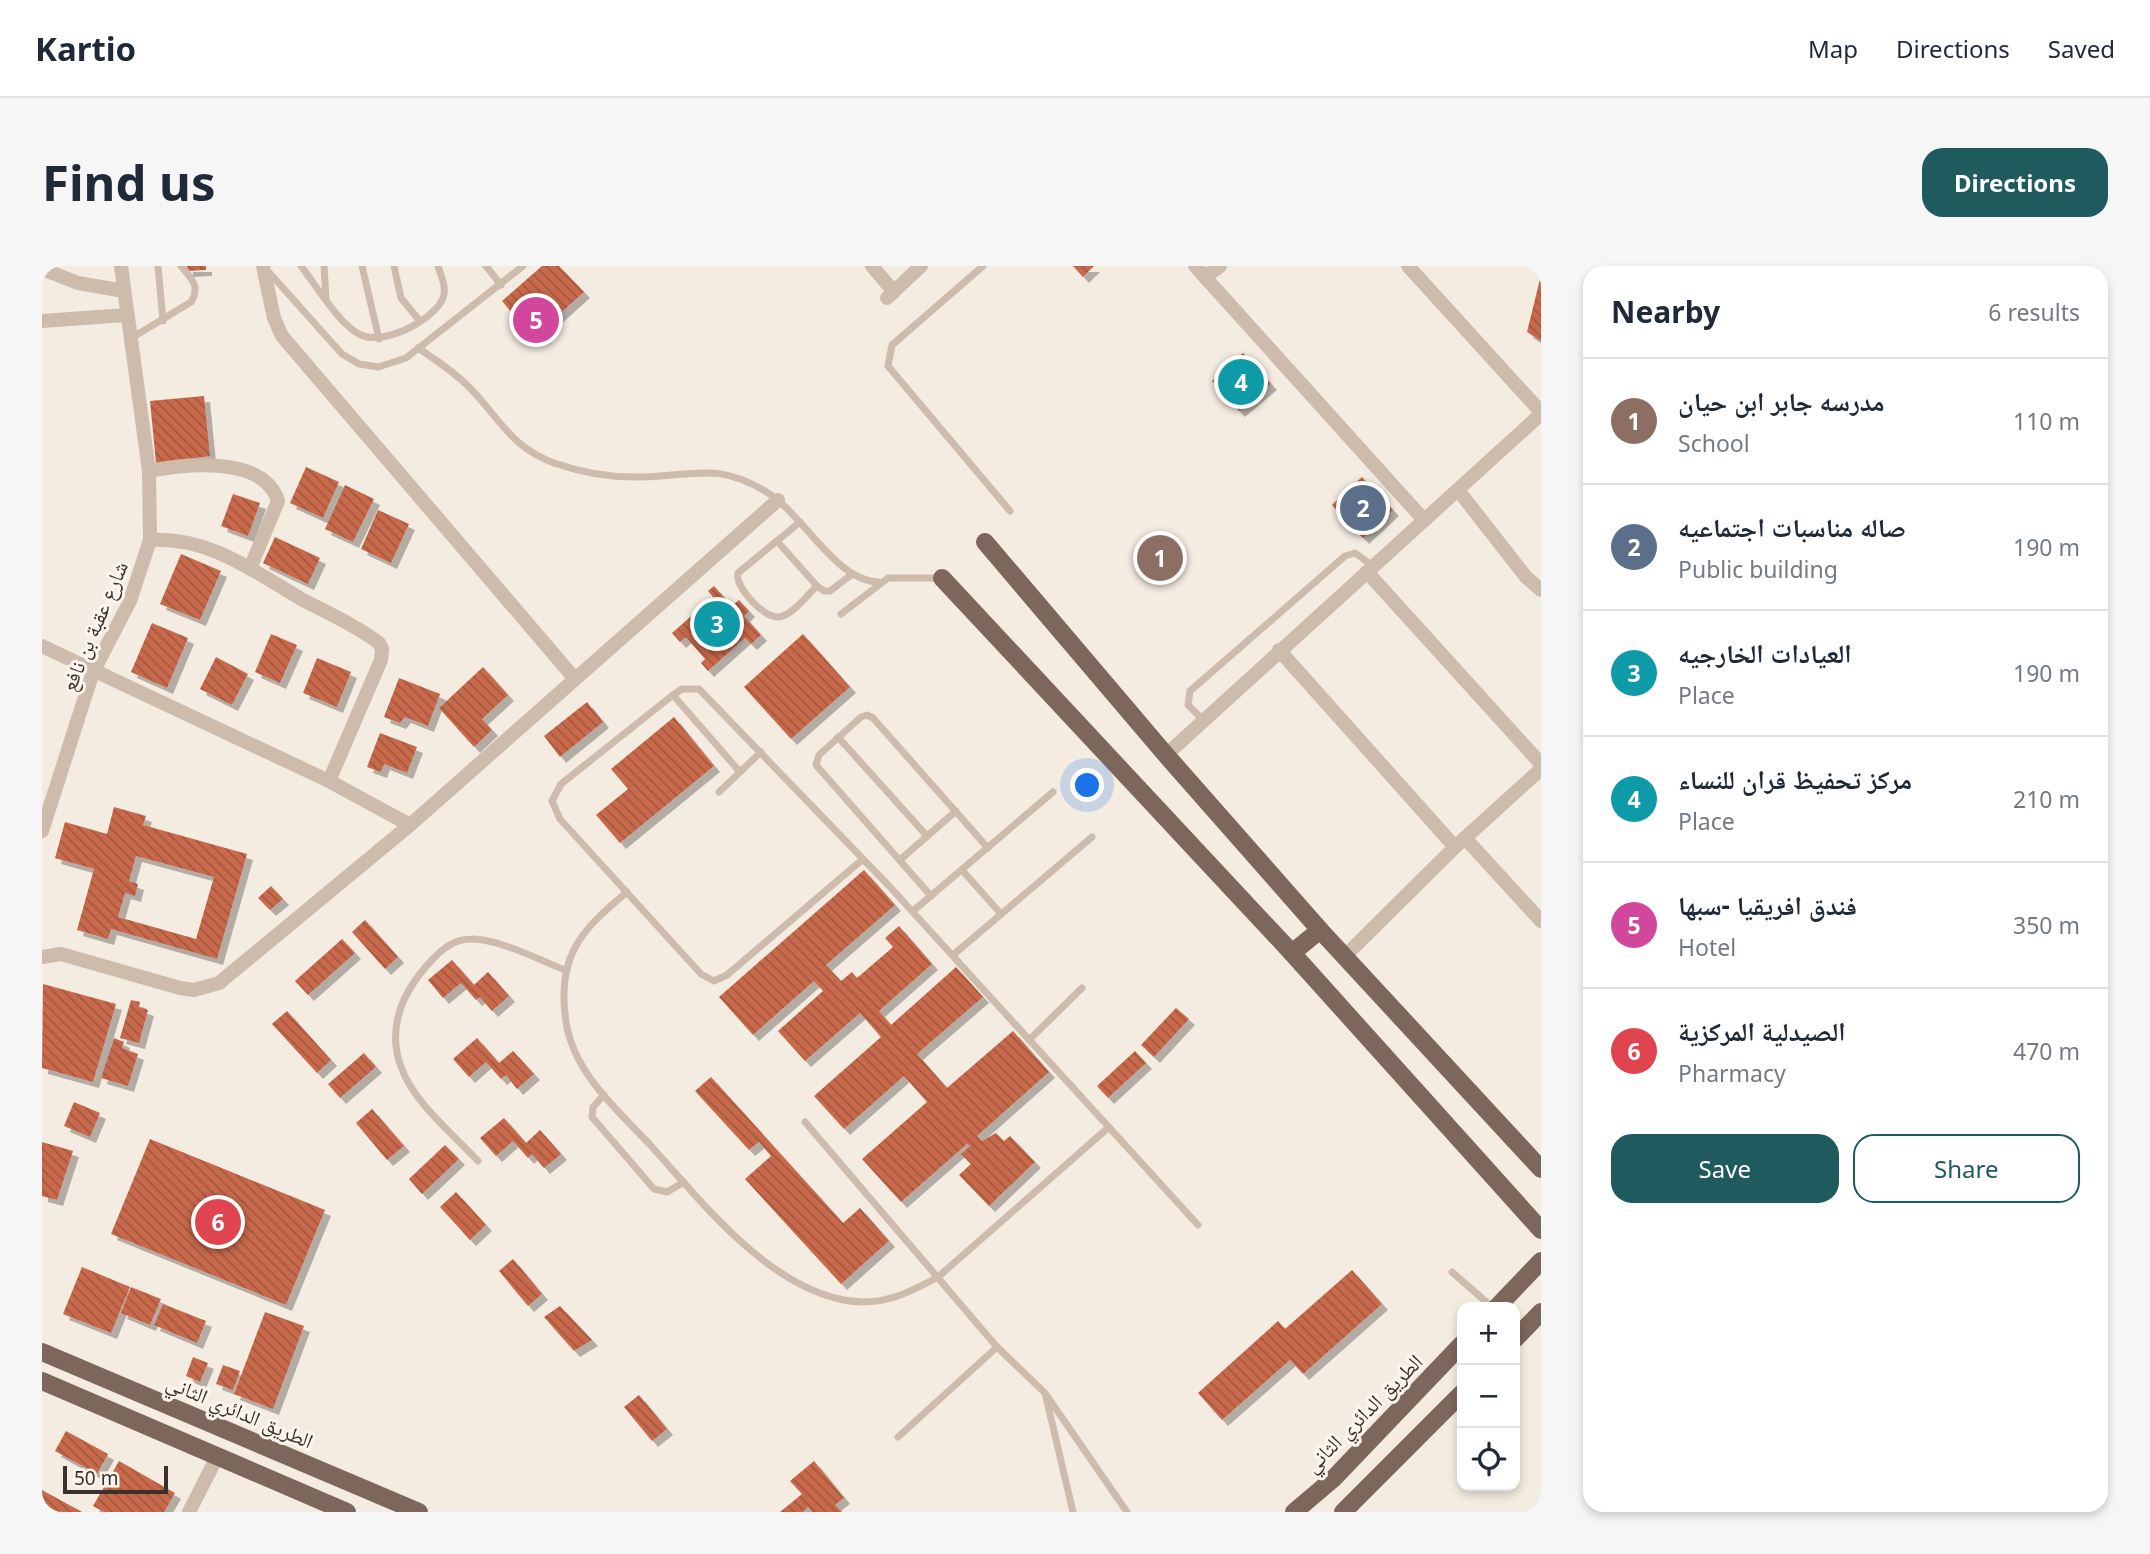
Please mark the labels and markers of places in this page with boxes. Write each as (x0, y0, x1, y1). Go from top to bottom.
pin: 5 (513, 294, 559, 346)
pin: 4 (1218, 356, 1264, 408)
pin: 2 (1340, 482, 1386, 534)
pin: 1 (1137, 532, 1183, 584)
pin: 3 (694, 598, 740, 650)
pin: 6 (195, 1196, 241, 1248)

